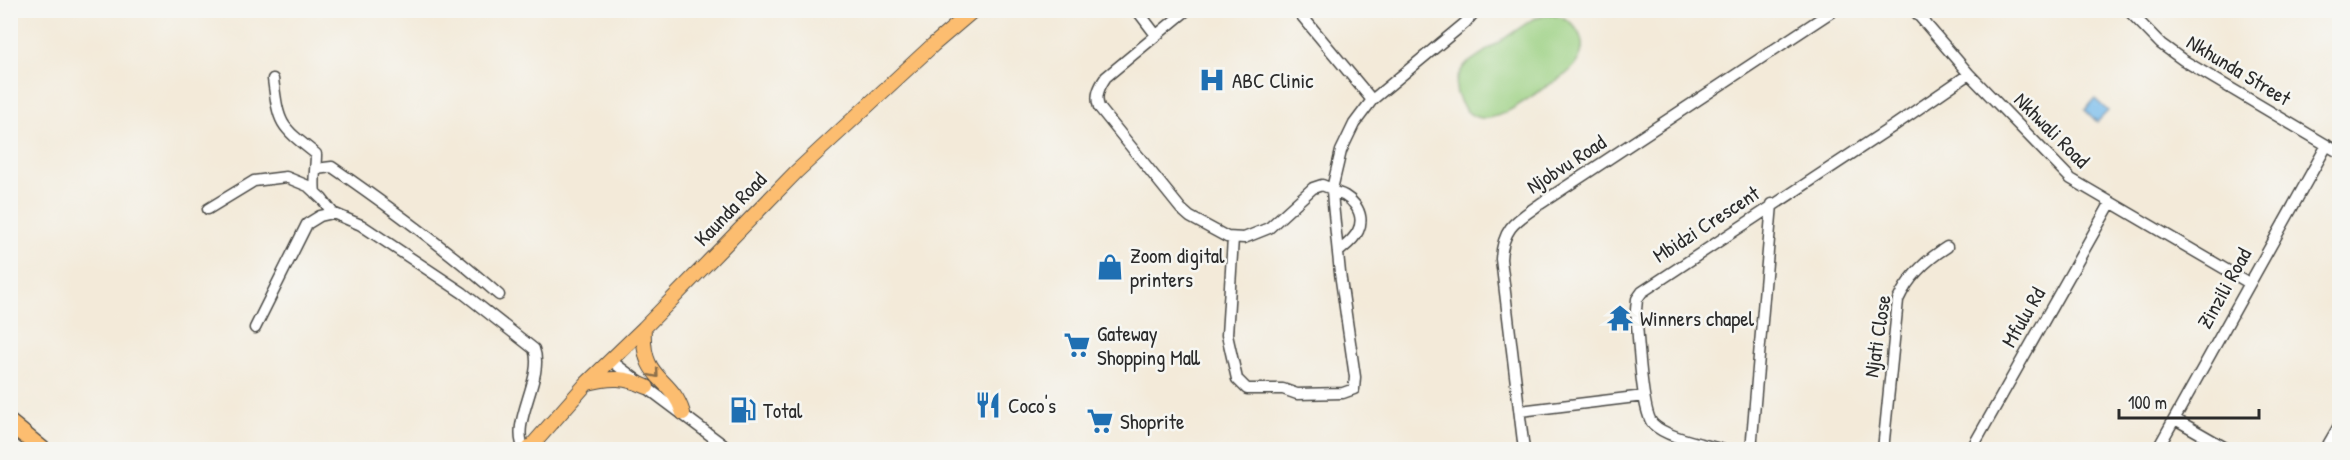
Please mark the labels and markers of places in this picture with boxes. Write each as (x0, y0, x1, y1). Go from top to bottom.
hospital icon: ABC Clinic (1197, 65, 1227, 95)
place label: ABC Clinic (1232, 66, 1314, 95)
place label: Zoom digital printers (1130, 241, 1225, 294)
shop icon: Zoom digital printers (1095, 252, 1125, 282)
temple icon: Winners chapel (1605, 303, 1635, 333)
place label: Winners chapel (1640, 304, 1755, 333)
place label: Gateway Shopping Mall (1097, 319, 1201, 372)
supermarket icon: Gateway Shopping Mall (1062, 330, 1092, 360)
restaurant icon: Coco's (973, 390, 1003, 420)
place label: Coco's (1008, 391, 1056, 420)
fuel station icon: Total (728, 395, 758, 425)
place label: Total (763, 396, 803, 425)
supermarket icon: Shoprite (1085, 406, 1115, 436)
place label: Shoprite (1120, 407, 1184, 436)

